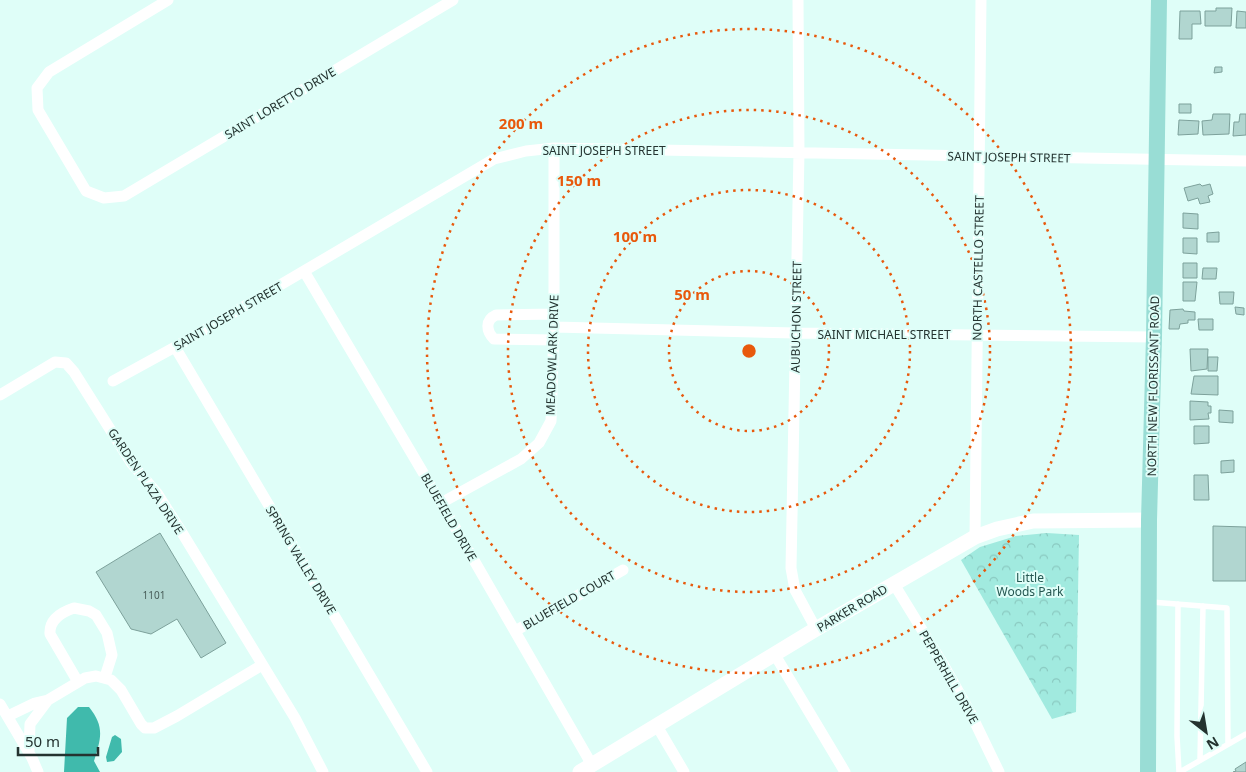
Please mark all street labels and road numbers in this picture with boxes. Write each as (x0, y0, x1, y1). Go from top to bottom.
street label: SAINT LORETTO DRIVE (221, 63, 339, 143)
street label: SAINT JOSEPH STREET (542, 142, 666, 159)
street label: SAINT JOSEPH STREET (947, 147, 1071, 167)
street label: NORTH CASTELLO STREET (968, 195, 988, 341)
street label: AUBUCHON STREET (787, 261, 805, 373)
street label: SAINT JOSEPH STREET (170, 278, 286, 354)
street label: MEADOWLARK DRIVE (541, 294, 563, 416)
street label: NORTH NEW FLORISSANT ROAD (1143, 295, 1163, 476)
street label: SAINT MICHAEL STREET (817, 326, 951, 343)
street label: GARDEN PLAZA DRIVE (104, 425, 188, 537)
street label: BLUEFIELD DRIVE (417, 470, 481, 564)
street label: SPRING VALLEY DRIVE (262, 502, 340, 618)
street label: BLUEFIELD COURT (520, 566, 619, 633)
street label: PARKER ROAD (814, 580, 891, 636)
street label: PEPPERHILL DRIVE (915, 627, 983, 727)

